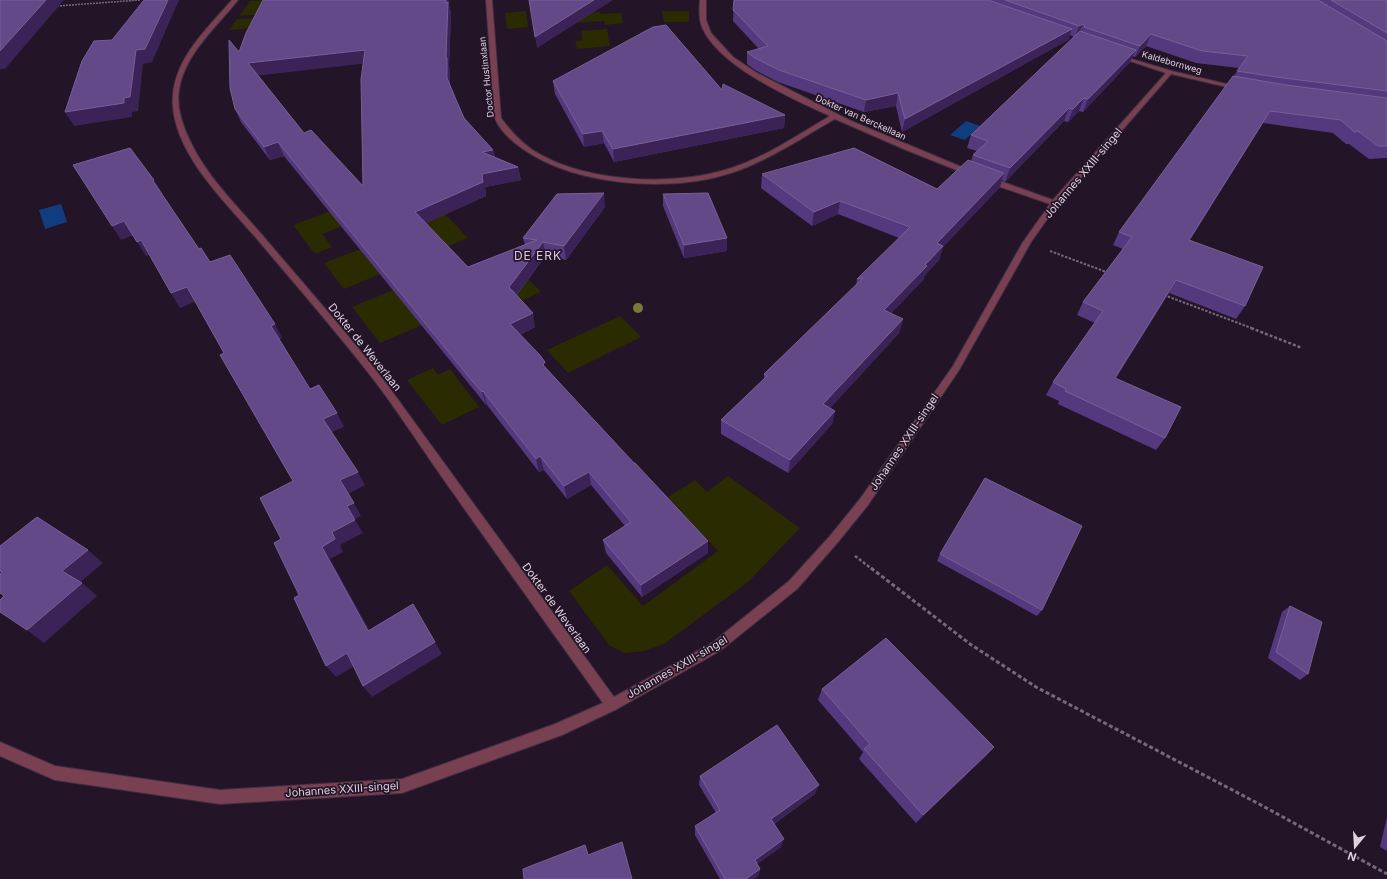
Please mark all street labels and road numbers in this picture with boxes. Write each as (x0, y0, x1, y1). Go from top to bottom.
street label: Doctor Hustinxlaan (476, 36, 496, 118)
street label: Kaldebornweg (1141, 48, 1203, 76)
street label: Dokter van Berckellaan (814, 92, 908, 142)
street label: Johannes XXIII-singel (1041, 125, 1125, 221)
street label: Dokter de Weverlaan (325, 300, 405, 394)
street label: Johannes XXIII-singel (866, 391, 942, 493)
street label: Dokter de Weverlaan (519, 560, 595, 656)
street label: Johannes XXIII-singel (624, 633, 730, 701)
street label: Johannes XXIII-singel (285, 778, 399, 800)

